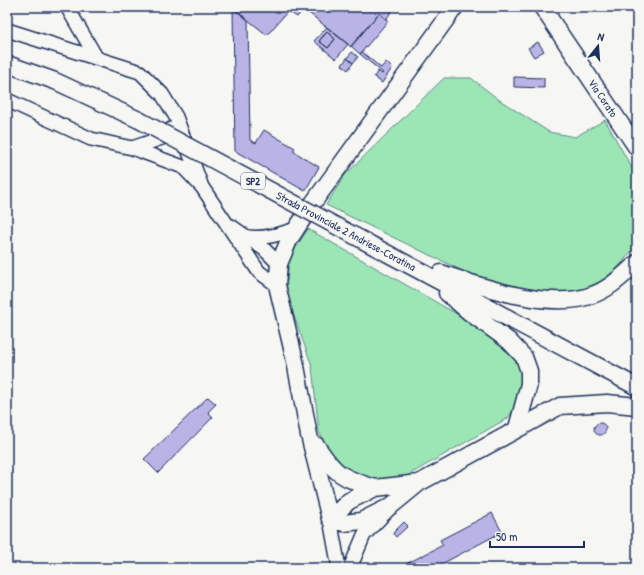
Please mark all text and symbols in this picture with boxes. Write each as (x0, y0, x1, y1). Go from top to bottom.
north arrow (578, 26, 618, 66)
text: N (596, 29, 606, 44)
street label: Via Corato (585, 76, 621, 120)
road number: SP2 (241, 173, 265, 189)
street label: Strada Provinciale 2 Andriese-Coratina (274, 188, 419, 274)
scale bar (490, 523, 584, 549)
text: 50 m (496, 528, 517, 545)

